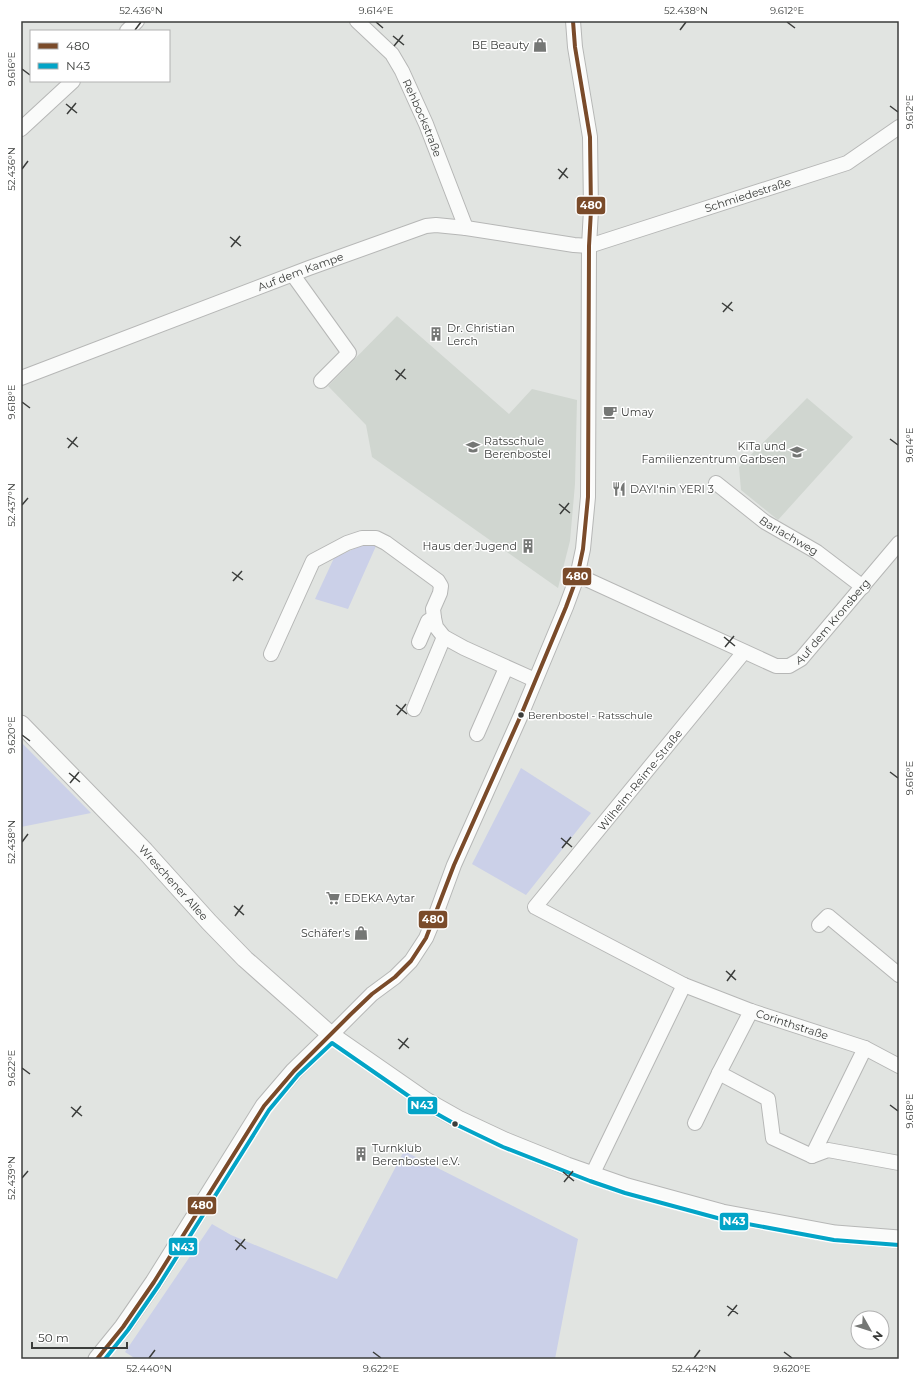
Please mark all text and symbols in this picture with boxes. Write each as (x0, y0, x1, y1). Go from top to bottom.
text: 52.436°N (119, 4, 163, 17)
text: 9.614°E (359, 4, 394, 17)
text: 52.438°N (664, 4, 708, 17)
text: 9.612°E (770, 4, 804, 17)
legend (30, 30, 170, 82)
shop icon: BE Beauty (532, 37, 548, 53)
text: 480 (66, 38, 90, 53)
place label: BE Beauty (472, 38, 529, 52)
text: 9.616°E (5, 51, 18, 86)
text: N43 (66, 58, 91, 73)
street label: Rehbockstraße (400, 77, 445, 159)
text: 9.612°E (903, 95, 916, 129)
text: 52.436°N (5, 147, 18, 191)
street label: Schmiedestraße (703, 174, 793, 215)
line badge: 480 (576, 196, 606, 215)
text: 480 (580, 198, 603, 212)
street label: Auf dem Kampe (256, 249, 346, 294)
place label: Dr. Christian Lerch (447, 321, 515, 348)
building icon: Dr. Christian Lerch (428, 326, 444, 342)
text: 9.618°E (5, 384, 18, 419)
cafe icon: Umay (602, 404, 618, 420)
place label: Umay (621, 405, 654, 419)
text: 9.614°E (903, 427, 916, 462)
place label: Ratsschule Berenbostel (484, 434, 551, 461)
school or university icon: Ratsschule Berenbostel (465, 439, 481, 455)
place label: KiTa und Familienzentrum Garbsen (642, 439, 786, 466)
school or university icon: KiTa und Familienzentrum Garbsen (789, 444, 805, 460)
restaurant icon: DAYI'nin YERI 3 (611, 481, 627, 497)
place label: DAYI'nin YERI 3 (630, 482, 714, 496)
text: 52.437°N (5, 483, 18, 527)
street label: Barlachweg (756, 513, 821, 558)
building icon: Haus der Jugend (520, 538, 536, 554)
place label: Haus der Jugend (423, 539, 517, 553)
line badge: 480 (562, 567, 592, 586)
text: 480 (566, 569, 589, 583)
street label: Auf dem Kronsberg (793, 576, 873, 668)
place label: Berenbostel - Ratsschule (528, 709, 653, 722)
marker: Berenbostel - Ratsschule (516, 710, 526, 720)
text: 9.620°E (5, 716, 18, 754)
street label: Wilhelm-Reime-Straße (595, 726, 685, 834)
text: 9.616°E (903, 760, 916, 795)
text: 52.438°N (5, 820, 18, 864)
street label: Wreschener Allee (136, 842, 211, 924)
supermarket icon: EDEKA Aytar (325, 890, 341, 906)
place label: EDEKA Aytar (344, 891, 415, 905)
line badge: 480 (418, 910, 448, 929)
text: 480 (422, 912, 445, 926)
shop icon: Schäfer's (353, 925, 369, 941)
place label: Schäfer's (301, 926, 351, 940)
street label: Corinthstraße (754, 1006, 830, 1043)
text: 9.622°E (5, 1050, 18, 1086)
text: 9.618°E (903, 1093, 916, 1128)
line badge: N43 (407, 1096, 438, 1115)
text: N43 (411, 1098, 434, 1112)
unlabelled marker (450, 1119, 460, 1129)
place label: Turnklub Berenbostel e.V. (372, 1141, 460, 1168)
building icon: Turnklub Berenbostel e.V. (353, 1146, 369, 1162)
text: 52.439°N (5, 1156, 18, 1200)
line badge: 480 (187, 1196, 217, 1215)
text: 480 (191, 1198, 214, 1212)
line badge: N43 (719, 1212, 749, 1231)
text: N43 (723, 1214, 746, 1228)
line badge: N43 (168, 1237, 198, 1256)
text: N43 (172, 1240, 195, 1254)
north arrow (850, 1310, 890, 1350)
scale bar (32, 1324, 127, 1350)
text: N (870, 1328, 886, 1344)
text: 50 m (38, 1330, 69, 1345)
text: 52.440°N (126, 1362, 172, 1375)
text: 9.622°E (363, 1362, 399, 1375)
text: 52.442°N (672, 1362, 716, 1375)
text: 9.620°E (773, 1362, 811, 1375)

